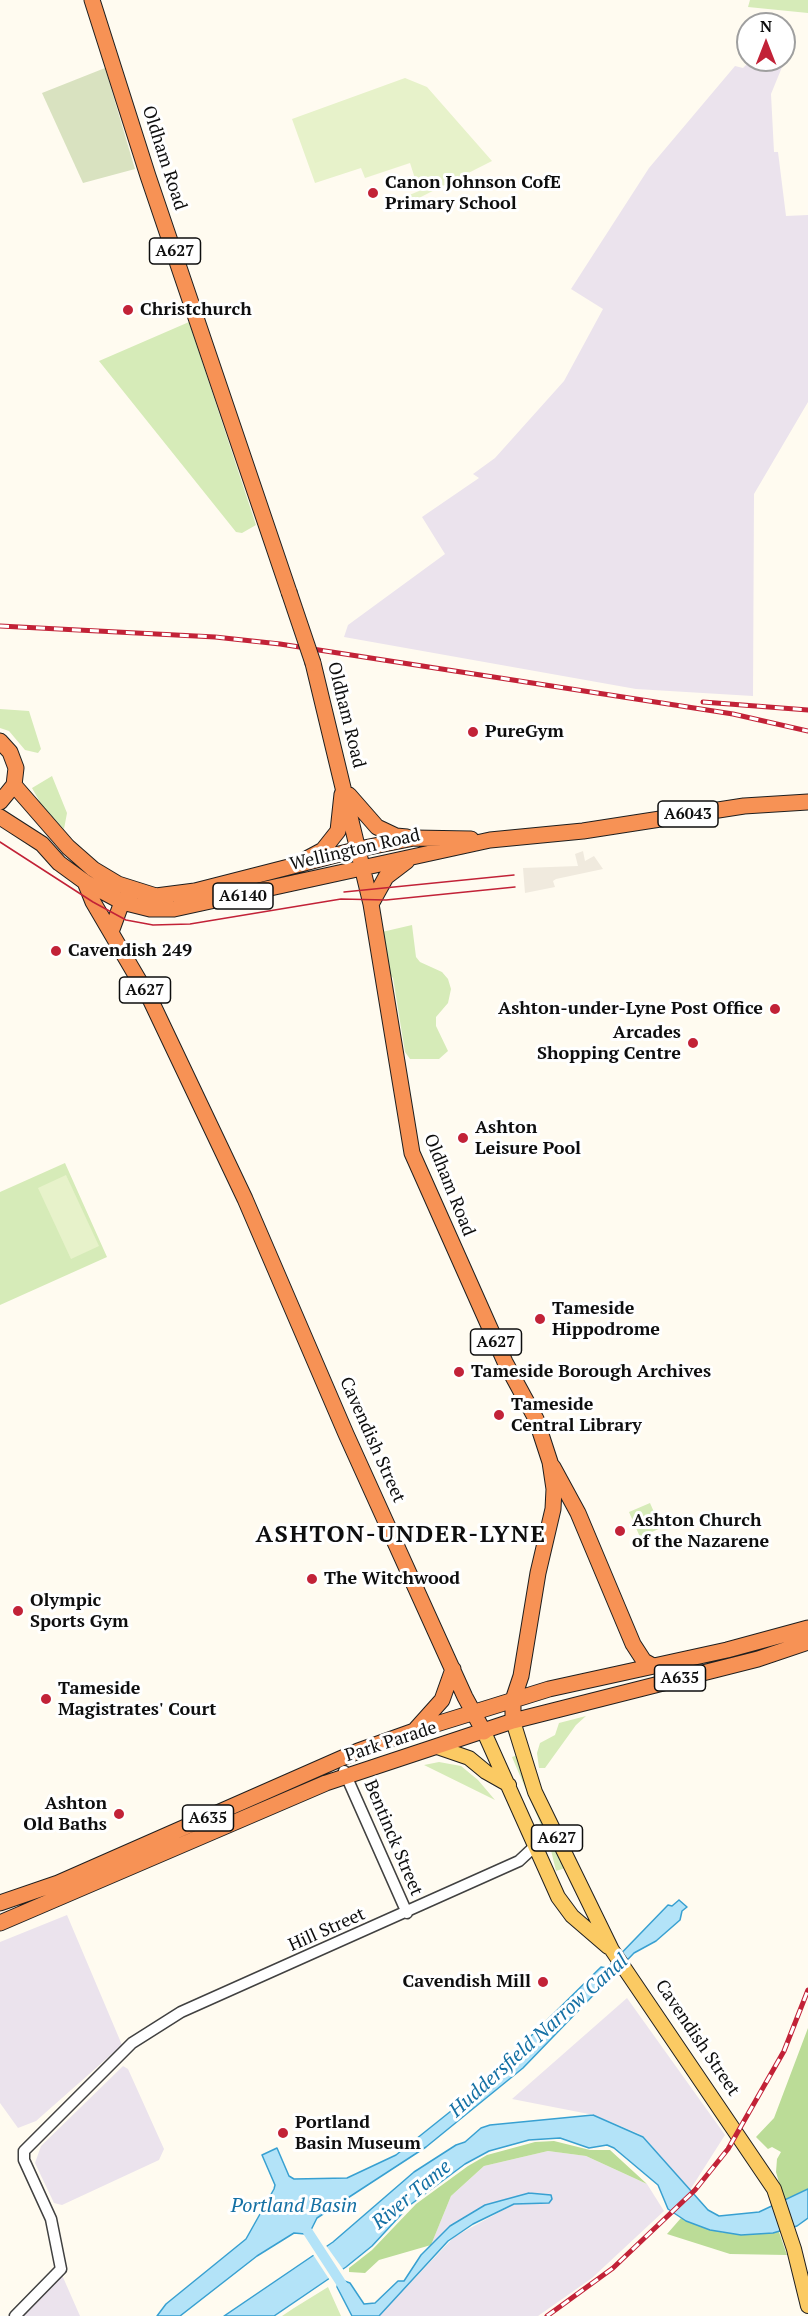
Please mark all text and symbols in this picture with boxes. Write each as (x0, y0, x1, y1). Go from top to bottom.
north arrow (736, 12, 796, 72)
text: N (760, 15, 772, 37)
street label: Oldham Road (137, 103, 191, 213)
place label: Canon Johnson CofE Primary School (385, 172, 561, 214)
marker: Canon Johnson CofE Primary School (366, 186, 380, 200)
road number: A627 (150, 238, 201, 264)
place label: Christchurch (140, 299, 252, 321)
marker: Christchurch (121, 303, 135, 317)
street label: Oldham Road (322, 660, 370, 770)
place label: PureGym (485, 721, 564, 743)
marker: PureGym (466, 725, 480, 739)
road number: A6043 (658, 801, 718, 827)
street label: Wellington Road (288, 825, 422, 875)
road number: A6140 (213, 883, 273, 909)
place label: Cavendish 249 (68, 940, 192, 962)
marker: Cavendish 249 (49, 944, 63, 958)
road number: A627 (120, 977, 170, 1003)
place label: Ashton-under-Lyne Post Office (498, 998, 763, 1020)
marker: Ashton-under-Lyne Post Office (768, 1002, 782, 1016)
place label: Arcades Shopping Centre (537, 1022, 681, 1064)
marker: Arcades Shopping Centre (686, 1036, 700, 1050)
place label: Ashton Leisure Pool (475, 1117, 581, 1160)
street label: Oldham Road (419, 1131, 479, 1239)
marker: Ashton Leisure Pool (456, 1131, 470, 1145)
place label: Tameside Hippodrome (552, 1298, 660, 1340)
marker: Tameside Hippodrome (533, 1312, 547, 1326)
road number: A627 (470, 1329, 522, 1355)
place label: Tameside Borough Archives (471, 1361, 711, 1383)
marker: Tameside Borough Archives (452, 1365, 466, 1379)
street label: Cavendish Street (335, 1374, 409, 1506)
place label: Tameside Central Library (511, 1394, 642, 1436)
marker: Tameside Central Library (492, 1408, 506, 1422)
place label: Ashton Church of the Nazarene (632, 1510, 769, 1552)
district label: ASHTON-UNDER-LYNE (256, 1521, 546, 1549)
marker: Ashton Church of the Nazarene (613, 1524, 627, 1538)
place label: The Witchwood (324, 1568, 460, 1590)
marker: The Witchwood (305, 1572, 319, 1586)
place label: Olympic Sports Gym (30, 1590, 129, 1632)
marker: Olympic Sports Gym (11, 1604, 25, 1618)
road number: A635 (654, 1665, 706, 1691)
place label: Tameside Magistrates' Court (58, 1678, 216, 1720)
marker: Tameside Magistrates' Court (39, 1692, 53, 1706)
street label: Park Parade (342, 1717, 440, 1767)
street label: Bentinck Street (359, 1777, 427, 1899)
place label: Ashton Old Baths (23, 1793, 107, 1836)
road number: A635 (182, 1805, 234, 1831)
marker: Ashton Old Baths (112, 1807, 126, 1821)
road number: A627 (532, 1825, 582, 1851)
street label: Hill Street (285, 1904, 369, 1956)
water label: Huddersfield Narrow Canal (445, 1949, 633, 2123)
place label: Cavendish Mill (403, 1971, 531, 1993)
marker: Cavendish Mill (536, 1975, 550, 1989)
street label: Cavendish Street (650, 1976, 744, 2100)
place label: Portland Basin Museum (295, 2112, 421, 2154)
marker: Portland Basin Museum (276, 2126, 290, 2140)
water label: River Tame (368, 2155, 456, 2235)
water label: Portland Basin (231, 2194, 357, 2218)

